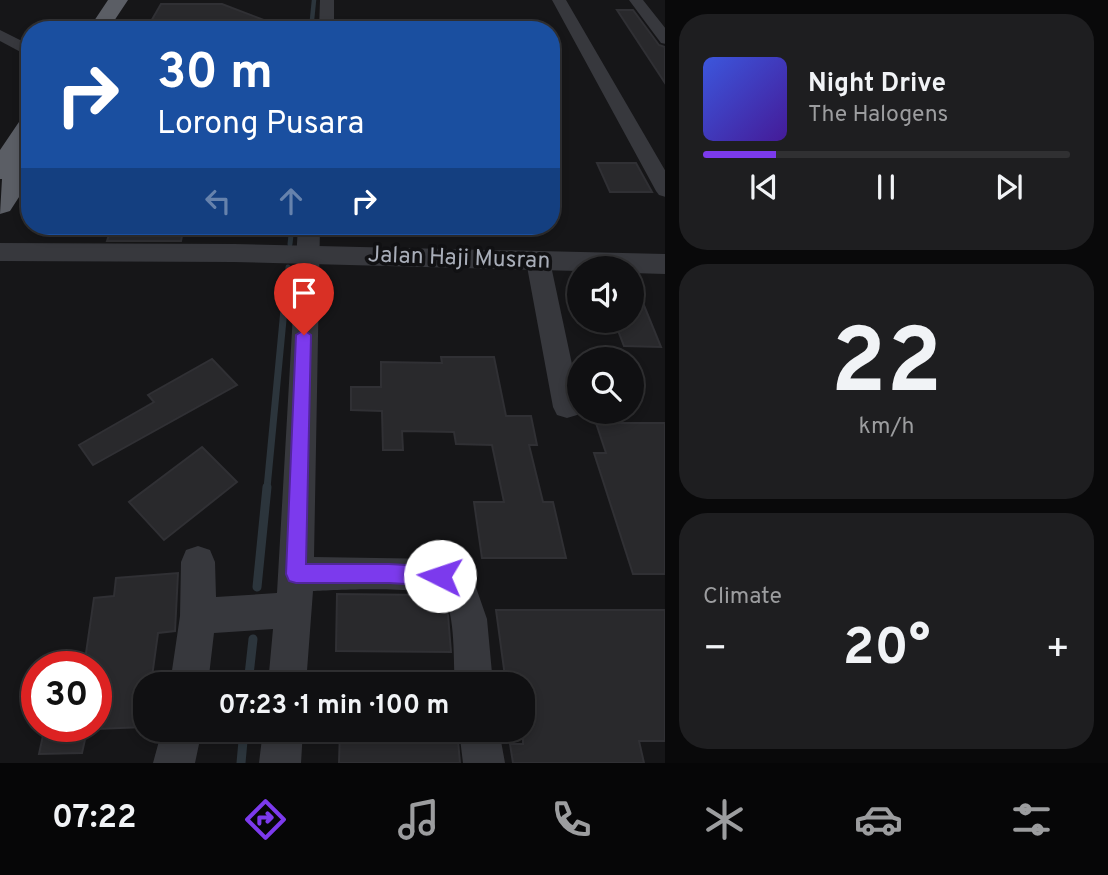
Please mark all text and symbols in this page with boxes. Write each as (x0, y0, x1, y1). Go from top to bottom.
text: 30 m (157, 44, 273, 106)
icon: right (42, 49, 133, 140)
text: Night Drive (808, 68, 946, 101)
text: The Halogens (808, 101, 948, 130)
text: Lorong Pusara (157, 105, 364, 145)
icon: previous (745, 168, 783, 206)
icon: pause (867, 168, 905, 206)
icon: next (990, 168, 1028, 206)
icon: left (199, 182, 237, 220)
icon: ahead (272, 182, 310, 220)
icon: right (345, 182, 383, 220)
street label: Jalan Haji Musran (367, 241, 551, 277)
map controls (567, 256, 644, 424)
button: sound (567, 256, 644, 333)
pin (274, 263, 334, 335)
icon: arrive (285, 274, 323, 312)
text: 22 (831, 310, 942, 425)
button: search (567, 347, 644, 424)
text: km/h (859, 413, 914, 442)
position arrow (403, 539, 477, 613)
text: Climate (703, 583, 782, 612)
text: 20° (843, 617, 930, 683)
text: − (703, 626, 728, 675)
text: + (1045, 626, 1070, 675)
speed limit sign: 30 (21, 651, 112, 742)
text: 07:23 · 1 min · 100 m (219, 690, 449, 723)
icon: directions (241, 795, 290, 844)
icon: music (394, 795, 443, 844)
icon: phone (547, 795, 596, 844)
icon: climate (700, 795, 749, 844)
icon: car (854, 795, 903, 844)
icon: filters (1007, 795, 1056, 844)
text: 07:22 (52, 799, 137, 839)

